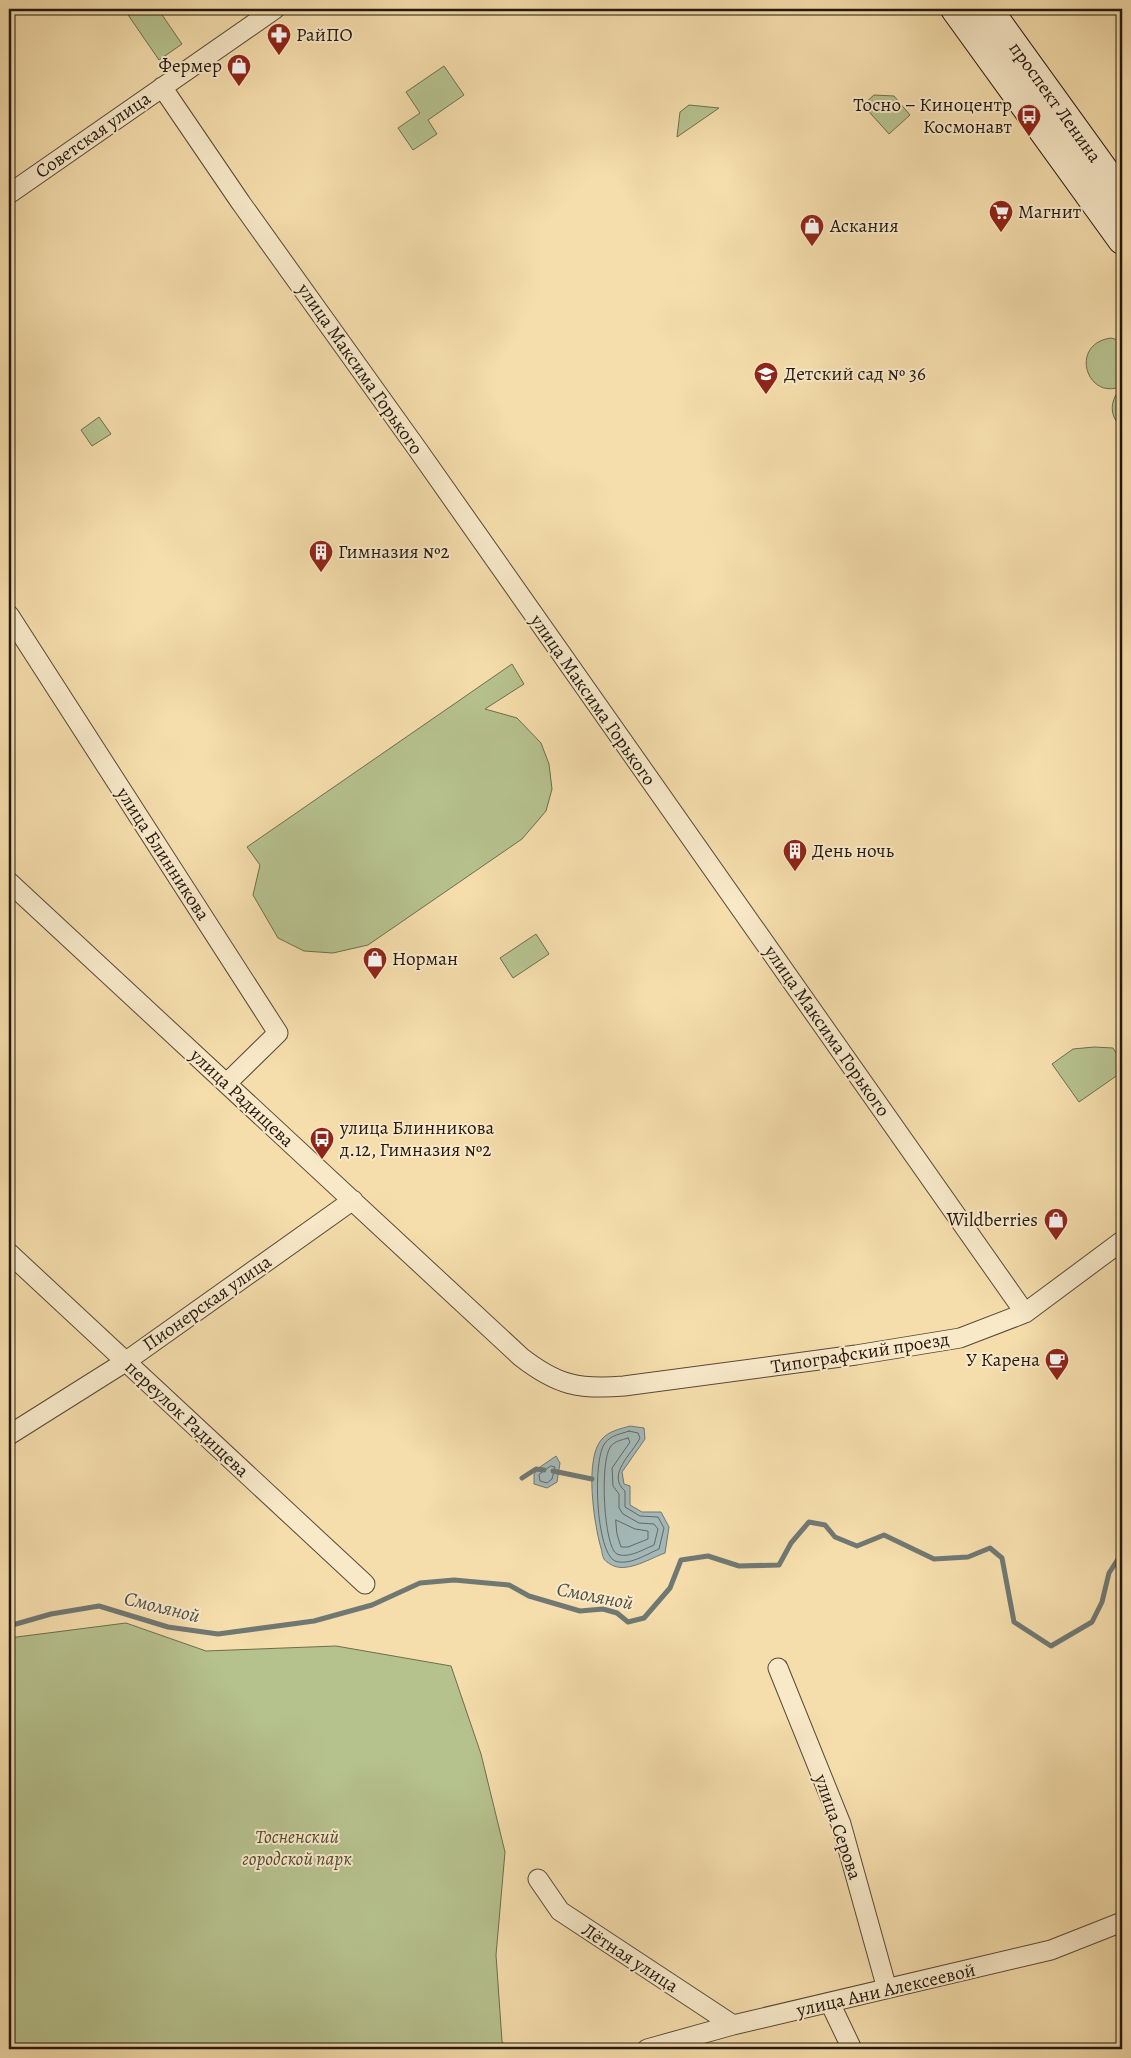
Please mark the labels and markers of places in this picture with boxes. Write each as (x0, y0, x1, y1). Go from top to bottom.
pharmacy icon: РайПО (266, 22, 292, 56)
place label: РайПО (296, 22, 353, 48)
place label: Фермер (159, 53, 222, 79)
shop icon: Фермер (226, 53, 252, 87)
place label: Тосно – Киноцентр Космонавт (853, 92, 1013, 140)
bus stop icon: Тосно – Киноцентр Космонавт (1016, 103, 1042, 137)
supermarket icon: Магнит (988, 199, 1014, 233)
place label: Магнит (1018, 199, 1082, 225)
shop icon: Аскания (799, 213, 825, 247)
place label: Аскания (829, 213, 899, 239)
school or university icon: Детский сад № 36 (753, 361, 779, 395)
place label: Детский сад № 36 (784, 361, 926, 387)
building icon: Гимназия №2 (308, 539, 334, 573)
place label: Гимназия №2 (338, 539, 450, 565)
building icon: День ночь (782, 838, 808, 872)
place label: День ночь (812, 838, 894, 864)
shop icon: Норман (362, 946, 388, 980)
place label: Норман (392, 946, 458, 972)
place label: улица Блинникова д.12, Гимназия №2 (339, 1115, 495, 1163)
bus stop icon: улица Блинникова д.12, Гимназия №2 (309, 1126, 335, 1160)
place label: Wildberries (946, 1207, 1038, 1233)
shop icon: Wildberries (1043, 1207, 1069, 1241)
place label: У Карена (966, 1347, 1040, 1373)
cafe icon: У Карена (1044, 1347, 1070, 1381)

